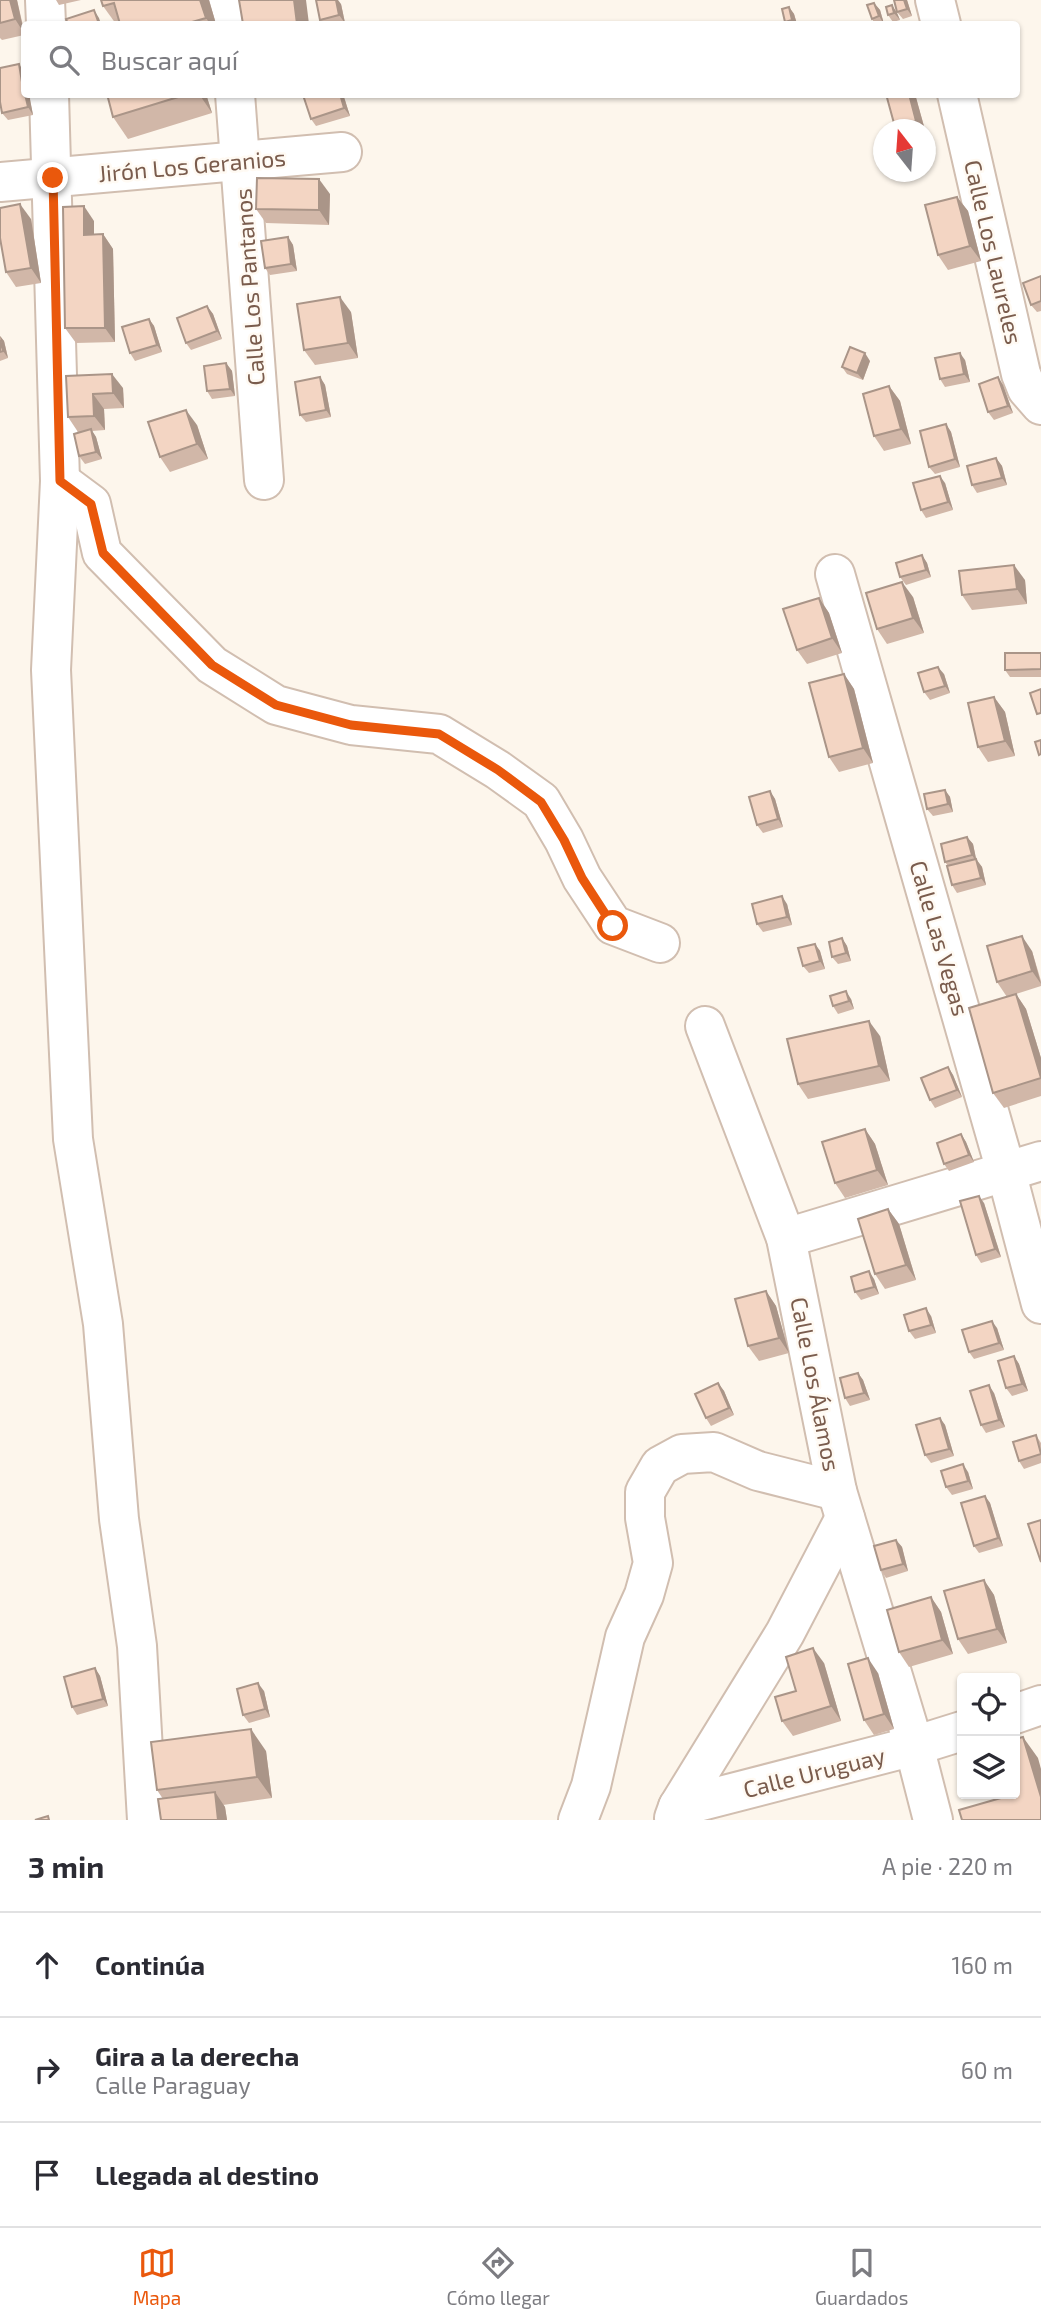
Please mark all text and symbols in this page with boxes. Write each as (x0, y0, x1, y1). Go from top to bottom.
search box (21, 21, 1020, 98)
icon: search (45, 41, 83, 79)
text: Buscar aquí (101, 44, 238, 75)
north arrow (873, 119, 936, 182)
street label: Jirón Los Geranios (97, 143, 287, 187)
street label: Calle Los Laureles (959, 157, 1029, 347)
route end (37, 162, 68, 193)
street label: Calle Los Pantanos (228, 188, 270, 386)
street label: Calle Las Vegas (904, 857, 976, 1019)
route start (597, 910, 628, 941)
street label: Calle Los Álamos (785, 1295, 847, 1473)
map controls (957, 1673, 1020, 1799)
button: locate (957, 1673, 1020, 1736)
button: layers (957, 1736, 1020, 1799)
street label: Calle Uruguay (740, 1741, 888, 1803)
text: 3 min (28, 1848, 104, 1884)
text: A pie · 220 m (882, 1852, 1013, 1880)
icon: ahead (28, 1946, 66, 1984)
text: Continúa (95, 1949, 205, 1980)
text: 160 m (952, 1951, 1013, 1979)
text: Gira a la derecha (95, 2040, 299, 2071)
icon: right (28, 2051, 66, 2089)
text: 60 m (961, 2056, 1013, 2084)
text: Calle Paraguay (95, 2071, 251, 2099)
icon: arrive (28, 2156, 66, 2194)
text: Llegada al destino (95, 2159, 319, 2190)
tab: Mapa (133, 2244, 181, 2309)
tab: Cómo llegar (446, 2244, 550, 2309)
tab: Guardados (815, 2244, 908, 2309)

